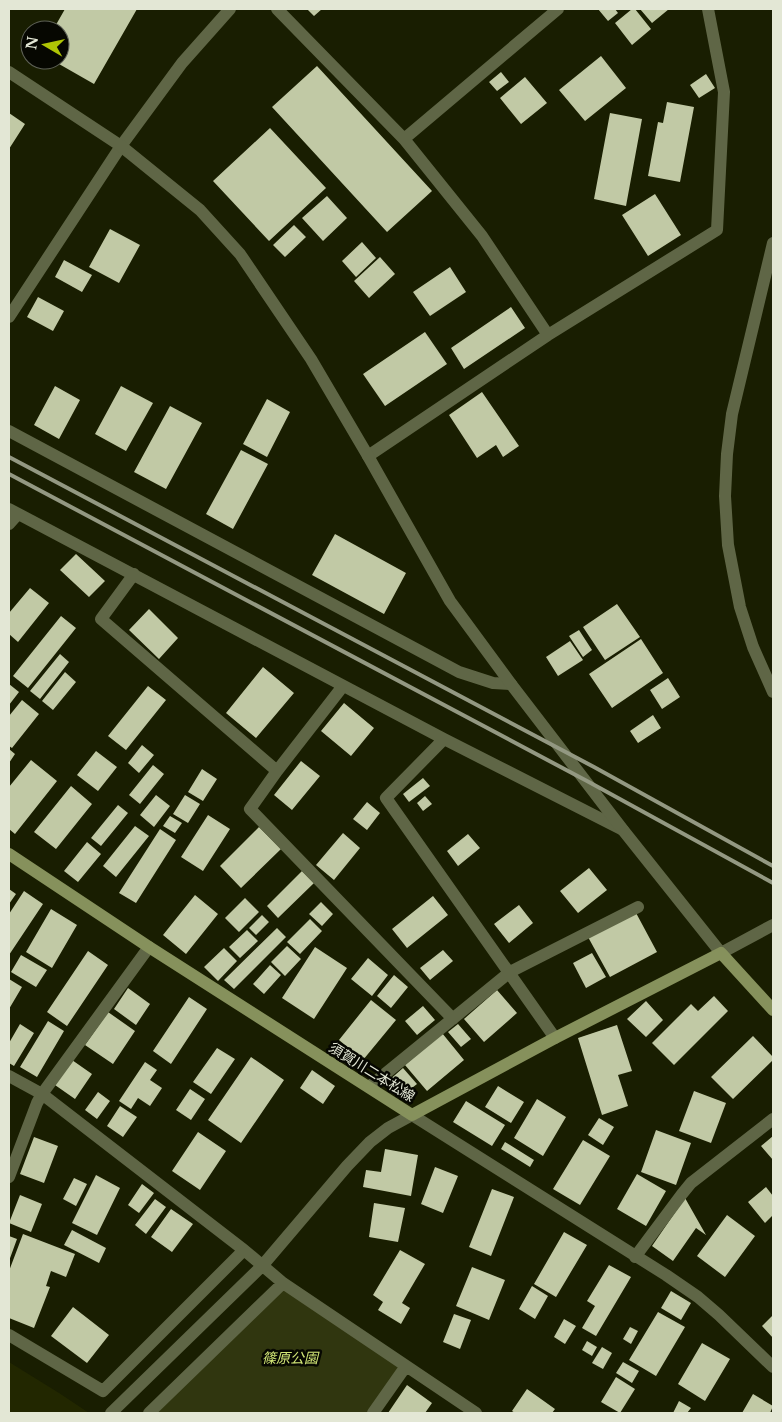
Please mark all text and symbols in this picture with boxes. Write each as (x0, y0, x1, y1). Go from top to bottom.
north arrow (20, 20, 70, 70)
text: N (22, 35, 42, 51)
street label: 須賀川二本松線 (326, 1038, 418, 1106)
park label: 篠原公園 (262, 1349, 320, 1367)

